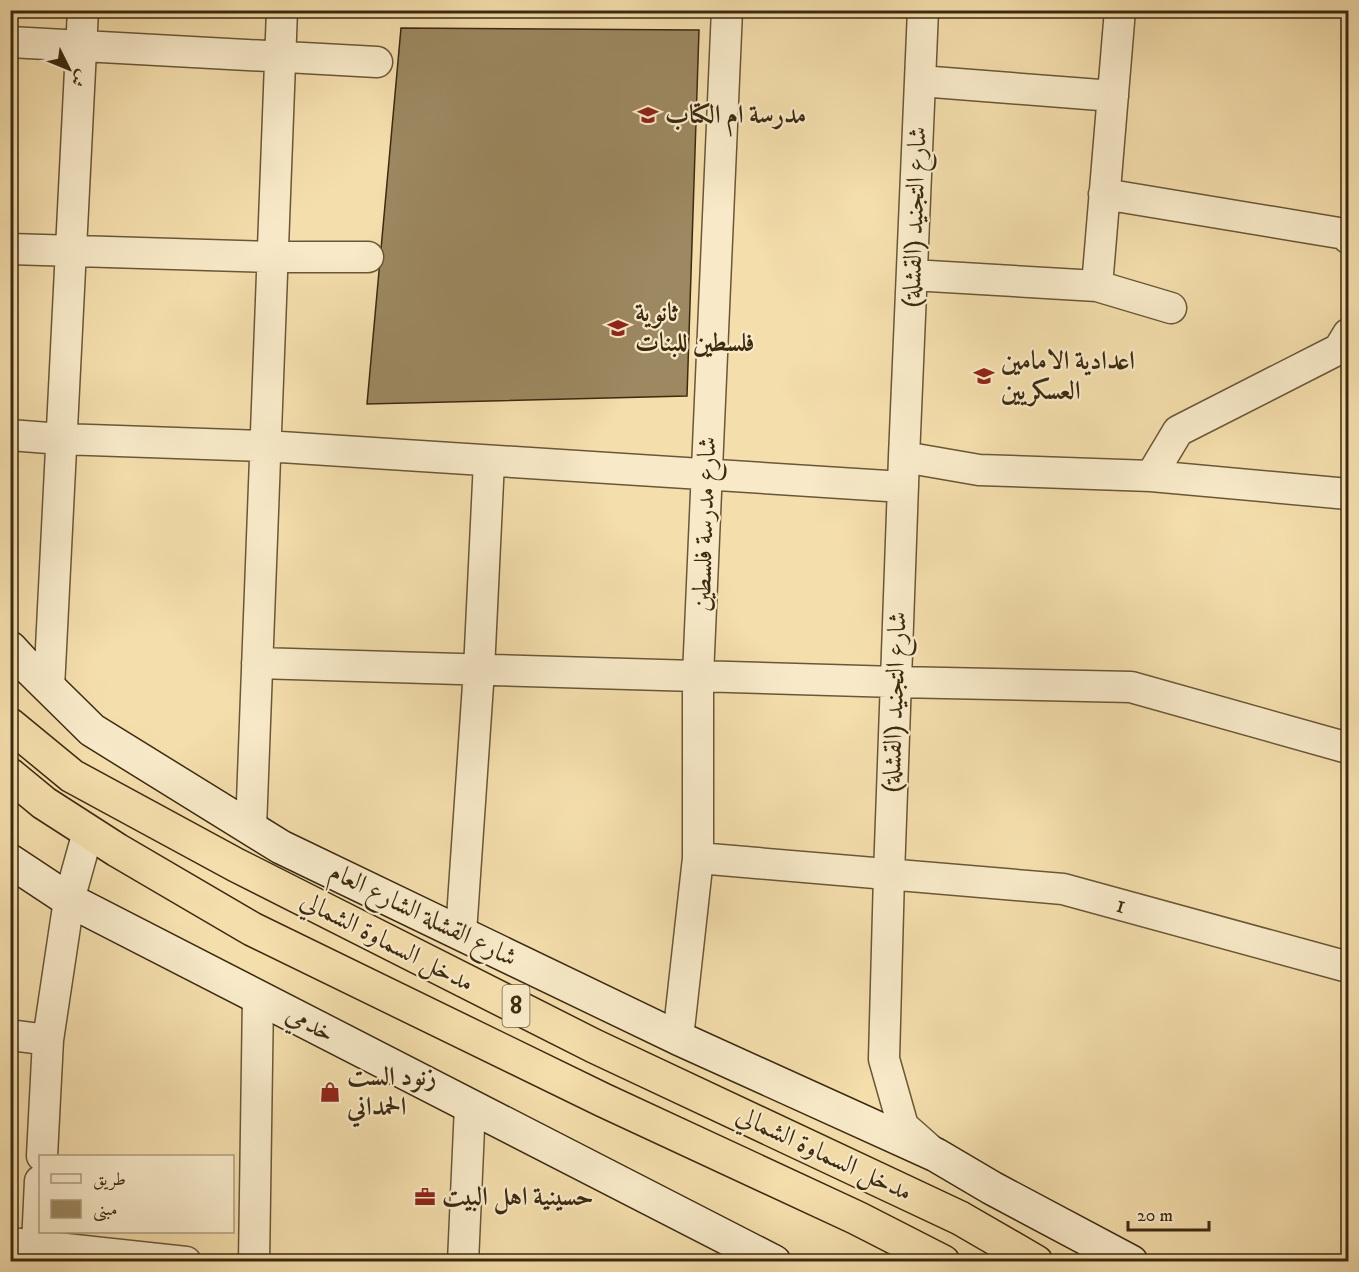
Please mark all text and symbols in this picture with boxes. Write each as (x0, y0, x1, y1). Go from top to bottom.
north arrow (39, 39, 99, 99)
text: ش (67, 66, 92, 91)
place label: مدرسة ام الكتاب (665, 99, 806, 137)
school or university icon: مدرسة ام الكتاب (636, 103, 660, 127)
street label: شارع التجنيد (القشلة) (895, 126, 939, 308)
place label: ثانوية فلسطين للبنات (635, 297, 755, 360)
school or university icon: ثانوية فلسطين للبنات (606, 316, 630, 340)
place label: اعدادية الامامين العسكريين (1001, 345, 1135, 408)
school or university icon: اعدادية الامامين العسكريين (972, 364, 996, 388)
street label: شارع مدرسة فلسطين (685, 436, 729, 612)
street label: شارع التجنيد (القشلة) (875, 611, 919, 793)
street label: شارع القشلة الشارع العام (322, 855, 522, 979)
street label: مدخل السماوة الشمالي (293, 884, 479, 1004)
street label: 1 (1112, 888, 1130, 922)
road number: 8 (502, 985, 530, 1027)
street label: خدمي (278, 998, 340, 1054)
place label: زنود الست الحمداني (346, 1061, 436, 1128)
shop icon: زنود الست الحمداني (318, 1080, 342, 1104)
street label: مدخل السماوة الشمالي (729, 1099, 917, 1213)
legend (39, 1155, 234, 1233)
text: طريق (93, 1169, 126, 1191)
place label: حسينية اهل البيت (442, 1181, 594, 1215)
office icon: حسينية اهل البيت (413, 1185, 437, 1209)
scale bar (1128, 1194, 1209, 1232)
text: مبنى (93, 1199, 118, 1222)
text: 20 m (1137, 1205, 1173, 1227)

